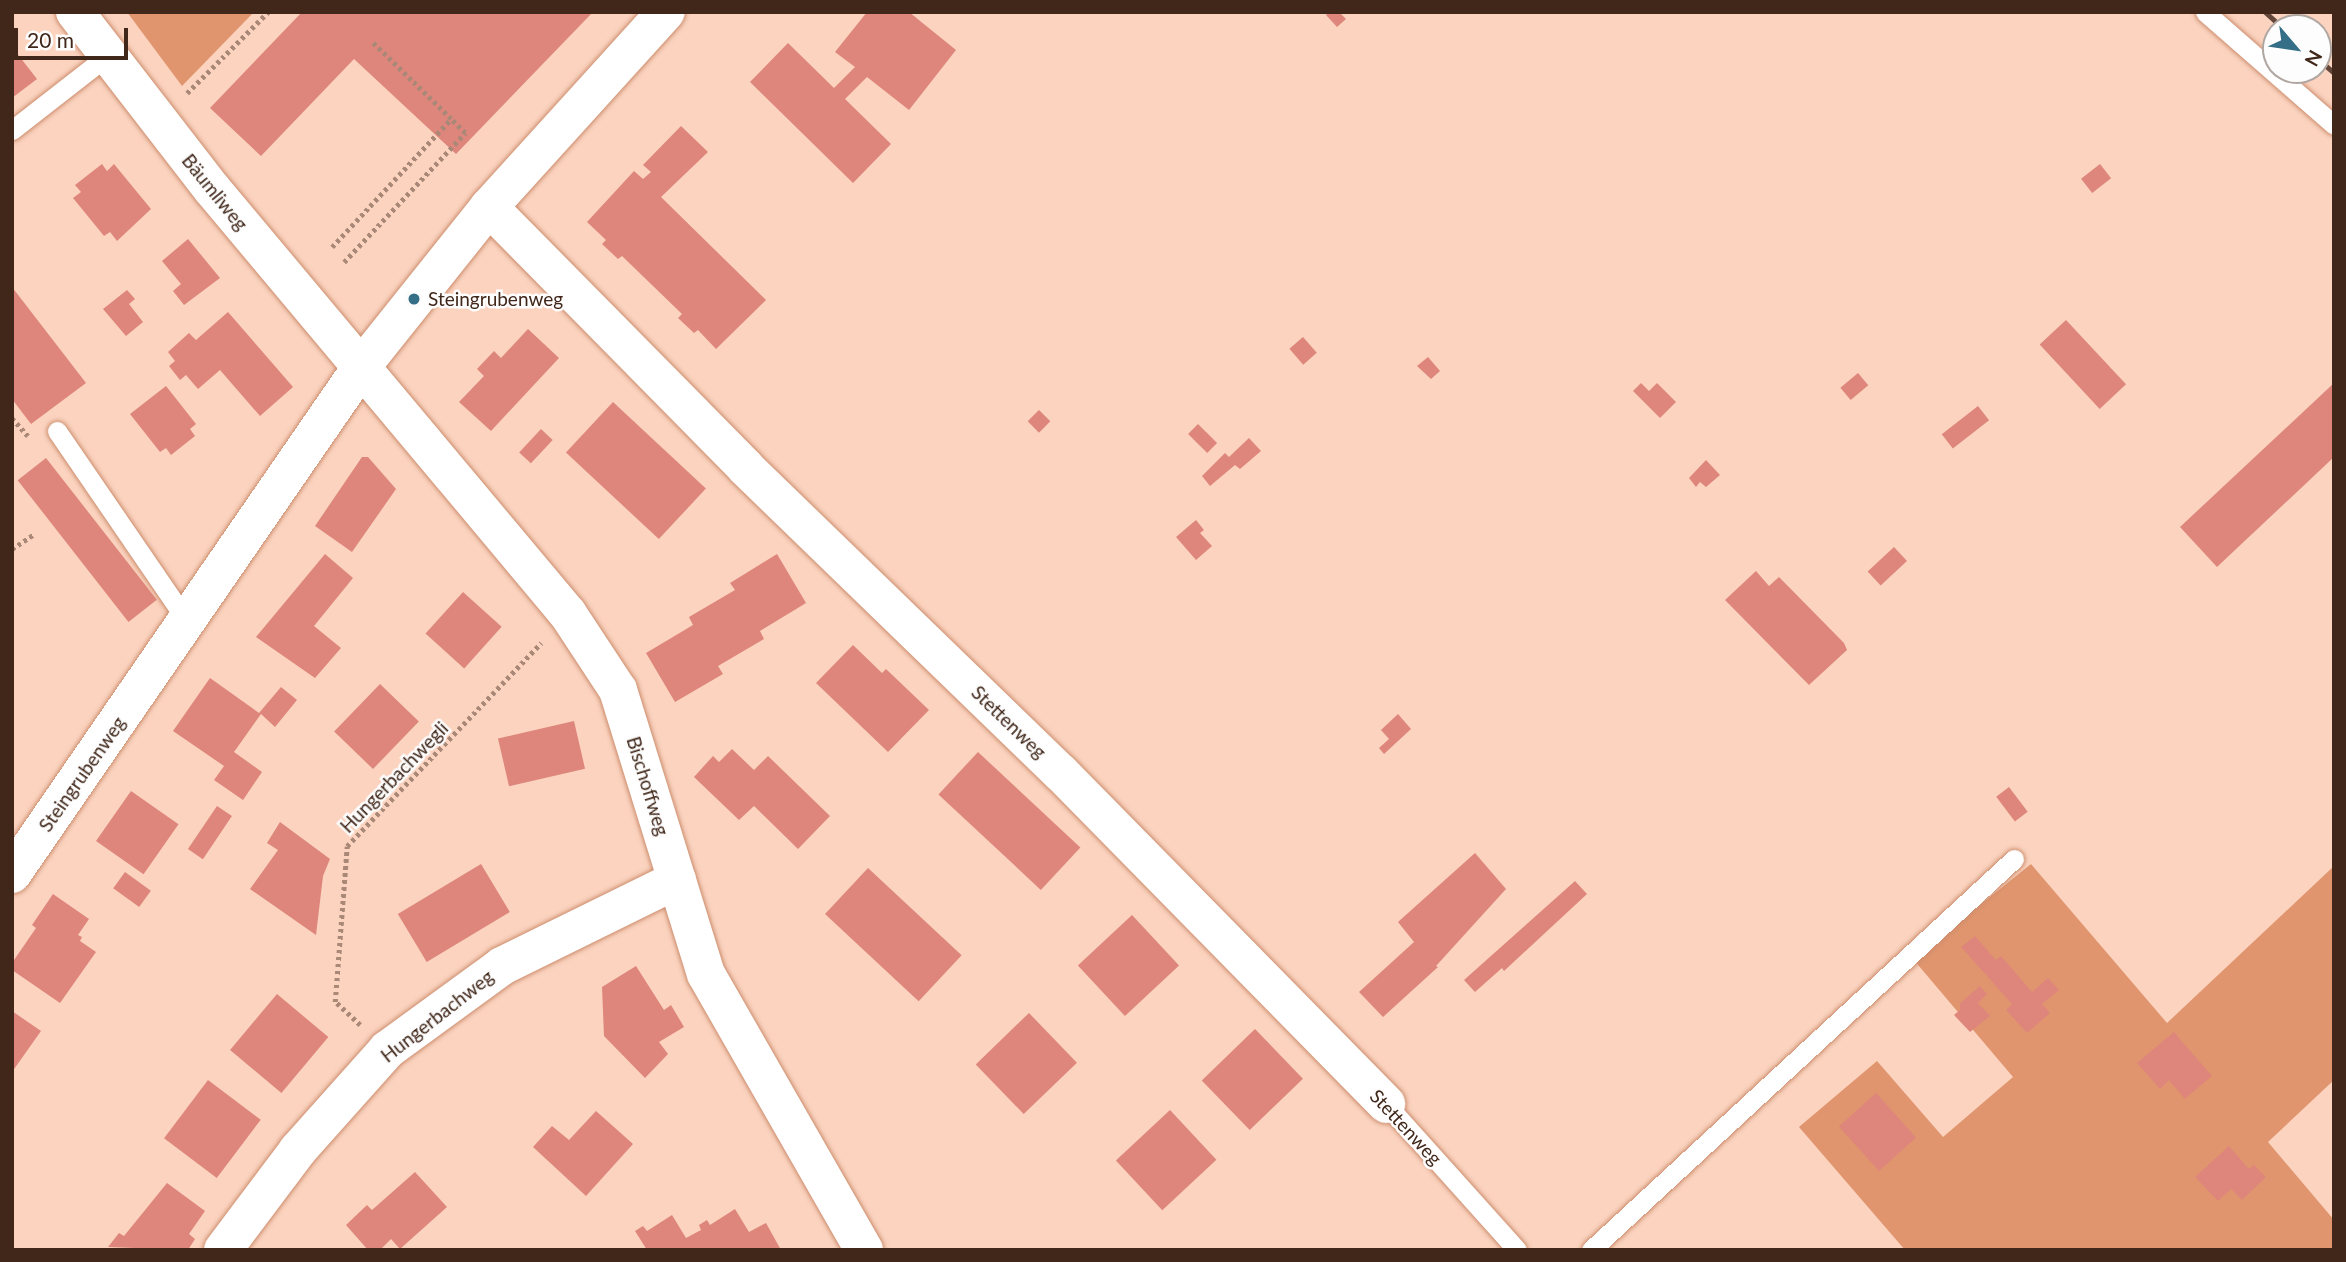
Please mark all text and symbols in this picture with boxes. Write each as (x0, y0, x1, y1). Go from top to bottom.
scale bar (18, 14, 131, 58)
north arrow (2262, 14, 2332, 84)
text: 20 m (27, 27, 74, 52)
text: N (2300, 46, 2328, 70)
street label: Bäumliweg (177, 149, 253, 235)
place label: Steingrubenweg (428, 288, 563, 310)
marker: Steingrubenweg (406, 291, 422, 307)
street label: Stettenweg (967, 681, 1051, 763)
street label: Steingrubenweg (34, 712, 130, 836)
street label: Hungerbachwegli (335, 717, 453, 837)
street label: Bischoffweg (622, 734, 674, 838)
street label: Hungerbachweg (376, 965, 498, 1067)
street label: Stettenweg (1365, 1085, 1447, 1169)

